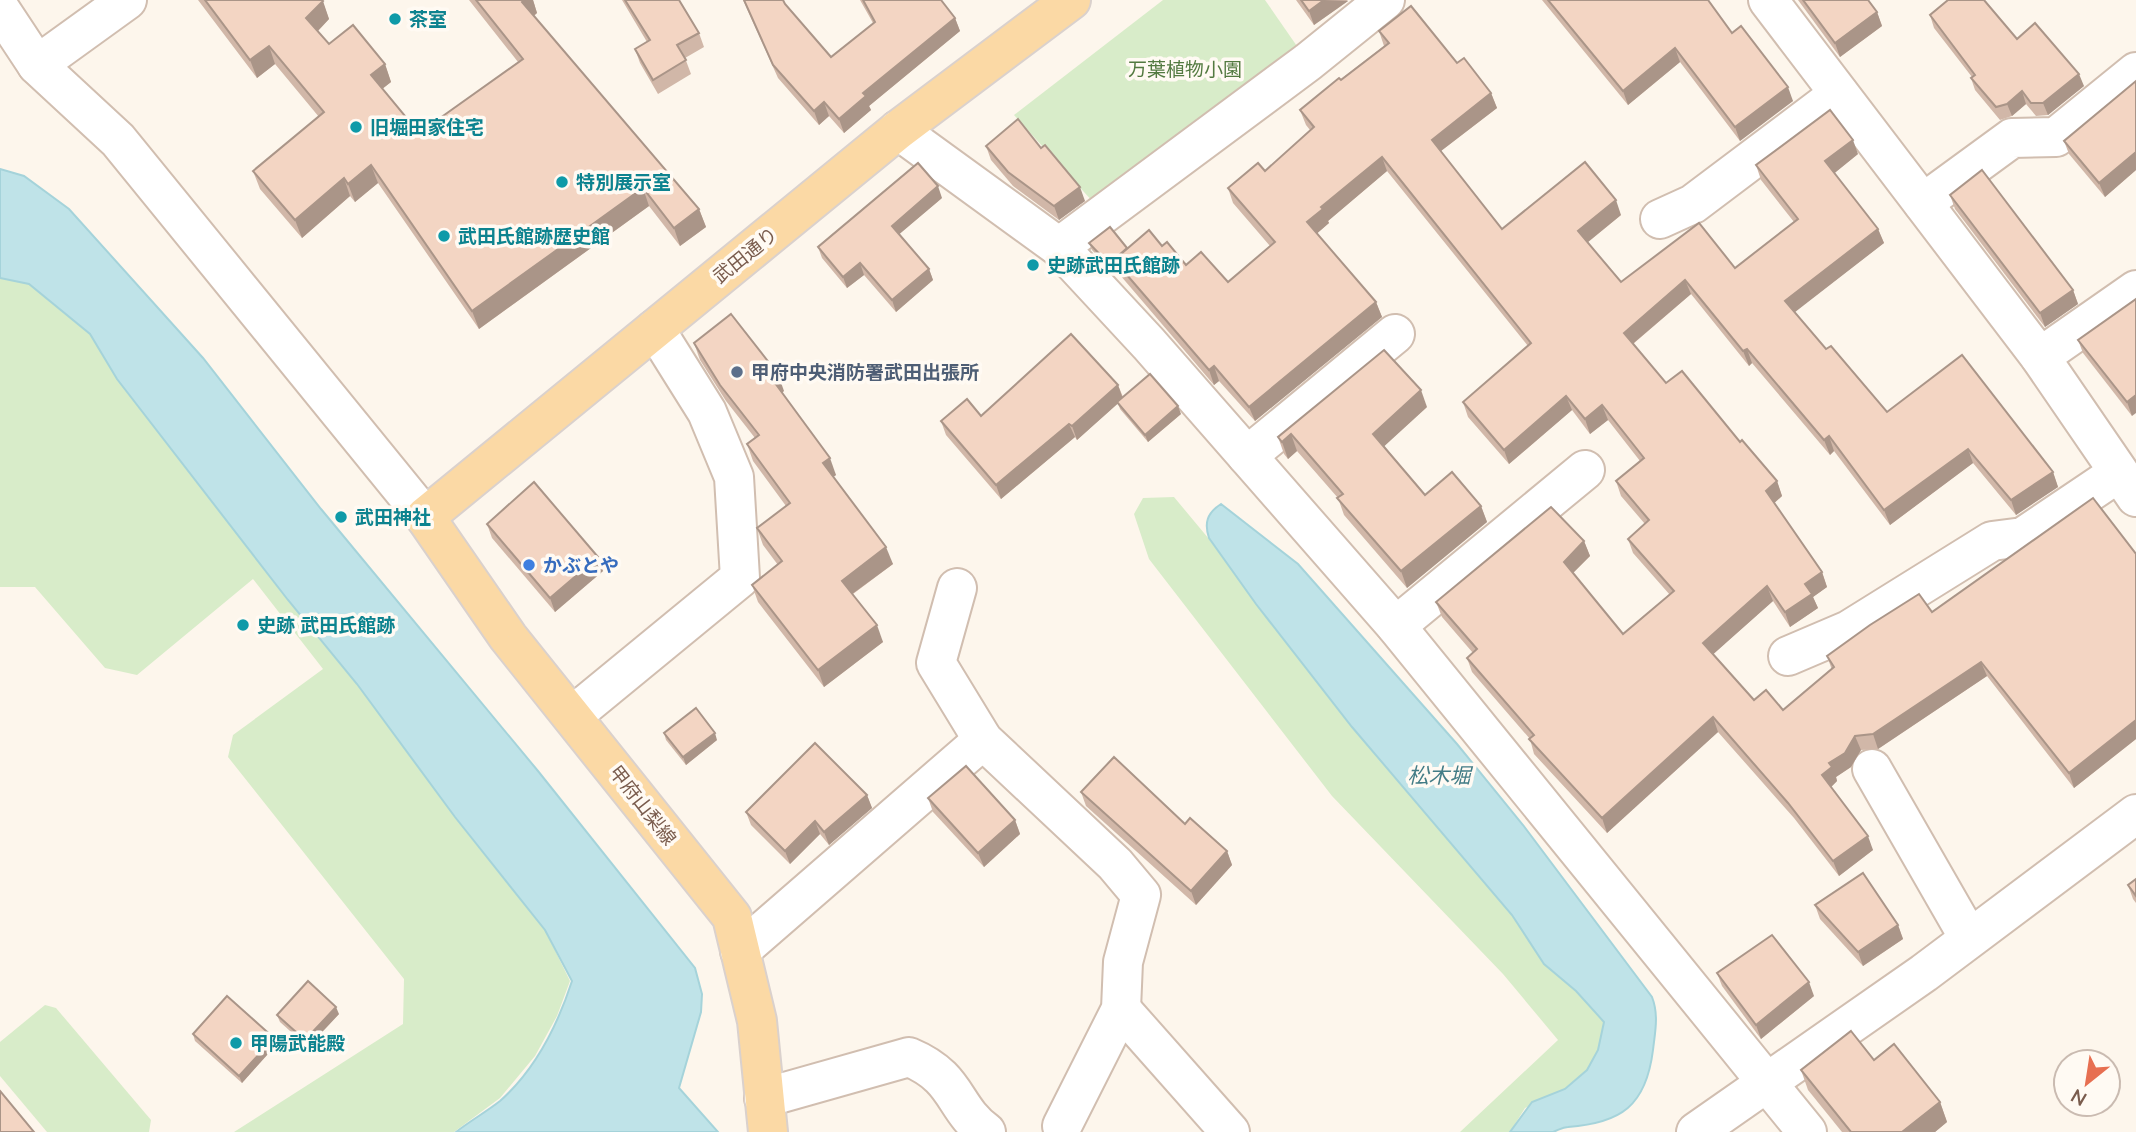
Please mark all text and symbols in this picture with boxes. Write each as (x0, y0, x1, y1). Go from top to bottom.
place label: 茶室 (409, 7, 447, 33)
marker: 茶室 (387, 11, 403, 27)
park label: 万葉植物小園 (1128, 57, 1242, 83)
place label: 旧堀田家住宅 (370, 115, 484, 141)
marker: 旧堀田家住宅 (348, 119, 364, 135)
place label: 特別展示室 (576, 170, 671, 196)
marker: 特別展示室 (554, 174, 570, 190)
street label: 武田通り (708, 222, 783, 290)
place label: 武田氏館跡歴史館 (458, 224, 610, 250)
marker: 武田氏館跡歴史館 (436, 228, 452, 244)
place label: 史跡武田氏館跡 (1047, 253, 1180, 279)
marker: 史跡武田氏館跡 (1025, 257, 1041, 273)
place label: 甲府中央消防署武田出張所 (751, 360, 979, 386)
marker: 甲府中央消防署武田出張所 (729, 364, 745, 380)
place label: 武田神社 (355, 505, 431, 531)
marker: 武田神社 (333, 509, 349, 525)
place label: かぶとや (543, 553, 619, 579)
marker: かぶとや (521, 557, 537, 573)
place label: 史跡 武田氏館跡 (257, 613, 395, 639)
marker: 史跡 武田氏館跡 (235, 617, 251, 633)
street label: 甲府山梨線 (603, 760, 682, 851)
water label: 松木堀 (1408, 762, 1473, 790)
place label: 甲陽武能殿 (250, 1031, 345, 1057)
marker: 甲陽武能殿 (228, 1035, 244, 1051)
north arrow (2052, 1048, 2122, 1118)
text: N (2066, 1082, 2092, 1112)

